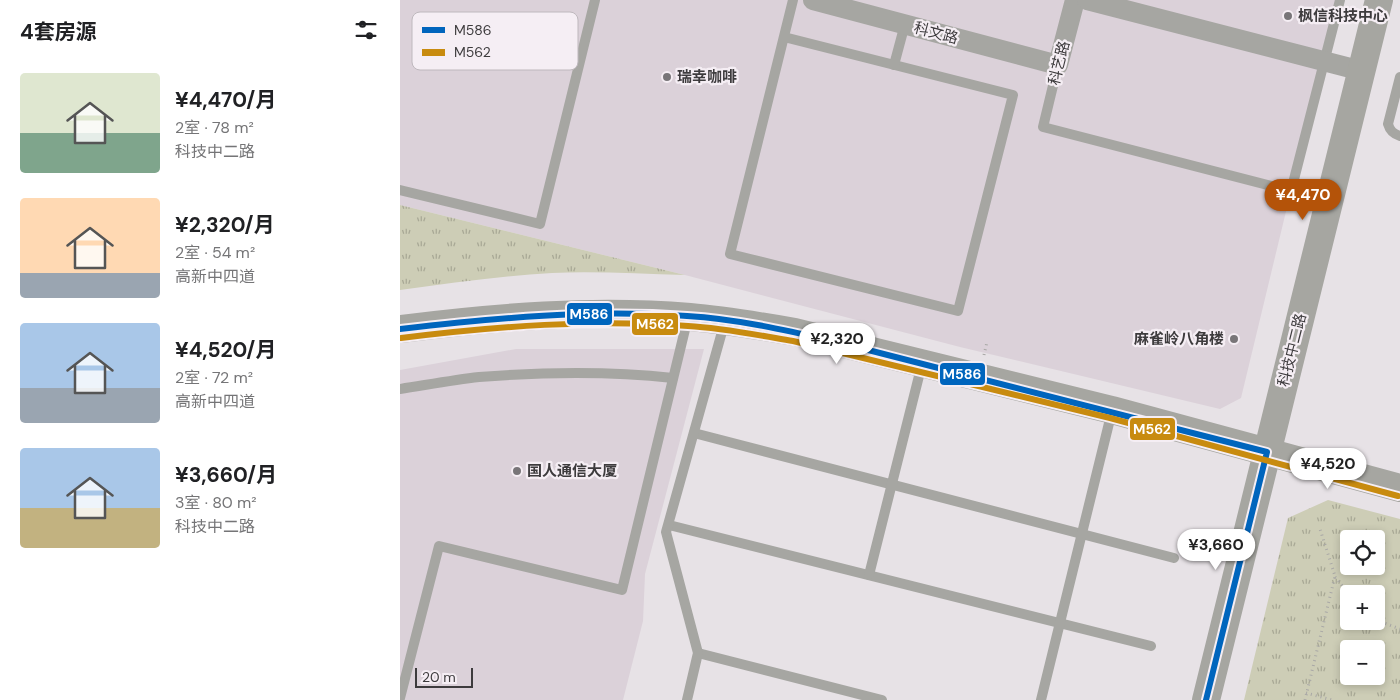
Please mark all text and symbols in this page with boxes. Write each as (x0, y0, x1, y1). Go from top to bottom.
place label: 枫信科技中心 (1298, 6, 1388, 26)
marker: 枫信科技中心 (1282, 10, 1294, 22)
legend (412, 12, 578, 70)
icon: filters (352, 16, 380, 44)
text: 4套房源 (20, 18, 97, 46)
street label: 科文路 (912, 18, 960, 48)
text: M586 (454, 21, 492, 39)
street label: 科艺路 (1044, 39, 1074, 87)
text: M562 (454, 43, 491, 61)
place label: 瑞幸咖啡 (677, 67, 737, 87)
marker: 瑞幸咖啡 (661, 71, 673, 83)
text: ¥4,470/月 (175, 86, 276, 114)
icon: home (60, 93, 120, 153)
text: 2室 · 78 m² (175, 117, 254, 138)
text: 科技中二路 (175, 141, 255, 162)
pin: ¥4,470 (1262, 178, 1344, 221)
text: ¥4,470 (1276, 184, 1330, 205)
text: ¥2,320/月 (175, 211, 275, 239)
icon: home (60, 218, 120, 278)
text: 2室 · 54 m² (175, 242, 255, 263)
text: 高新中四道 (175, 266, 255, 287)
line badge: M586 (566, 302, 613, 326)
text: M586 (570, 305, 609, 323)
street label: 科技中二路 (1273, 311, 1311, 389)
line badge: M562 (631, 312, 679, 336)
text: M562 (636, 315, 674, 333)
pin: ¥2,320 (796, 322, 878, 365)
text: ¥2,320 (810, 328, 864, 349)
place label: 麻雀岭八角楼 (1134, 329, 1224, 349)
marker: 麻雀岭八角楼 (1228, 333, 1240, 345)
text: ¥4,520/月 (175, 336, 276, 364)
icon: home (60, 343, 120, 403)
line badge: M586 (939, 362, 986, 386)
text: M586 (943, 365, 982, 383)
text: 2室 · 72 m² (175, 367, 253, 388)
text: 高新中四道 (175, 391, 255, 412)
line badge: M562 (1129, 417, 1176, 441)
text: M562 (1133, 420, 1171, 438)
pin: ¥4,520 (1287, 448, 1369, 490)
text: ¥4,520 (1300, 453, 1356, 474)
text: ¥3,660/月 (175, 461, 277, 489)
place label: 国人通信大厦 (527, 461, 617, 481)
marker: 国人通信大厦 (511, 465, 523, 477)
icon: home (60, 468, 120, 528)
text: 3室 · 80 m² (175, 492, 257, 513)
text: 科技中二路 (175, 516, 255, 537)
pin: ¥3,660 (1175, 528, 1257, 571)
map controls (1340, 530, 1385, 685)
button: locate (1340, 530, 1385, 575)
text: ¥3,660 (1188, 534, 1244, 555)
button: + (1340, 585, 1385, 630)
button: − (1340, 640, 1385, 685)
scale bar (415, 665, 472, 688)
text: 20 m (422, 668, 456, 686)

